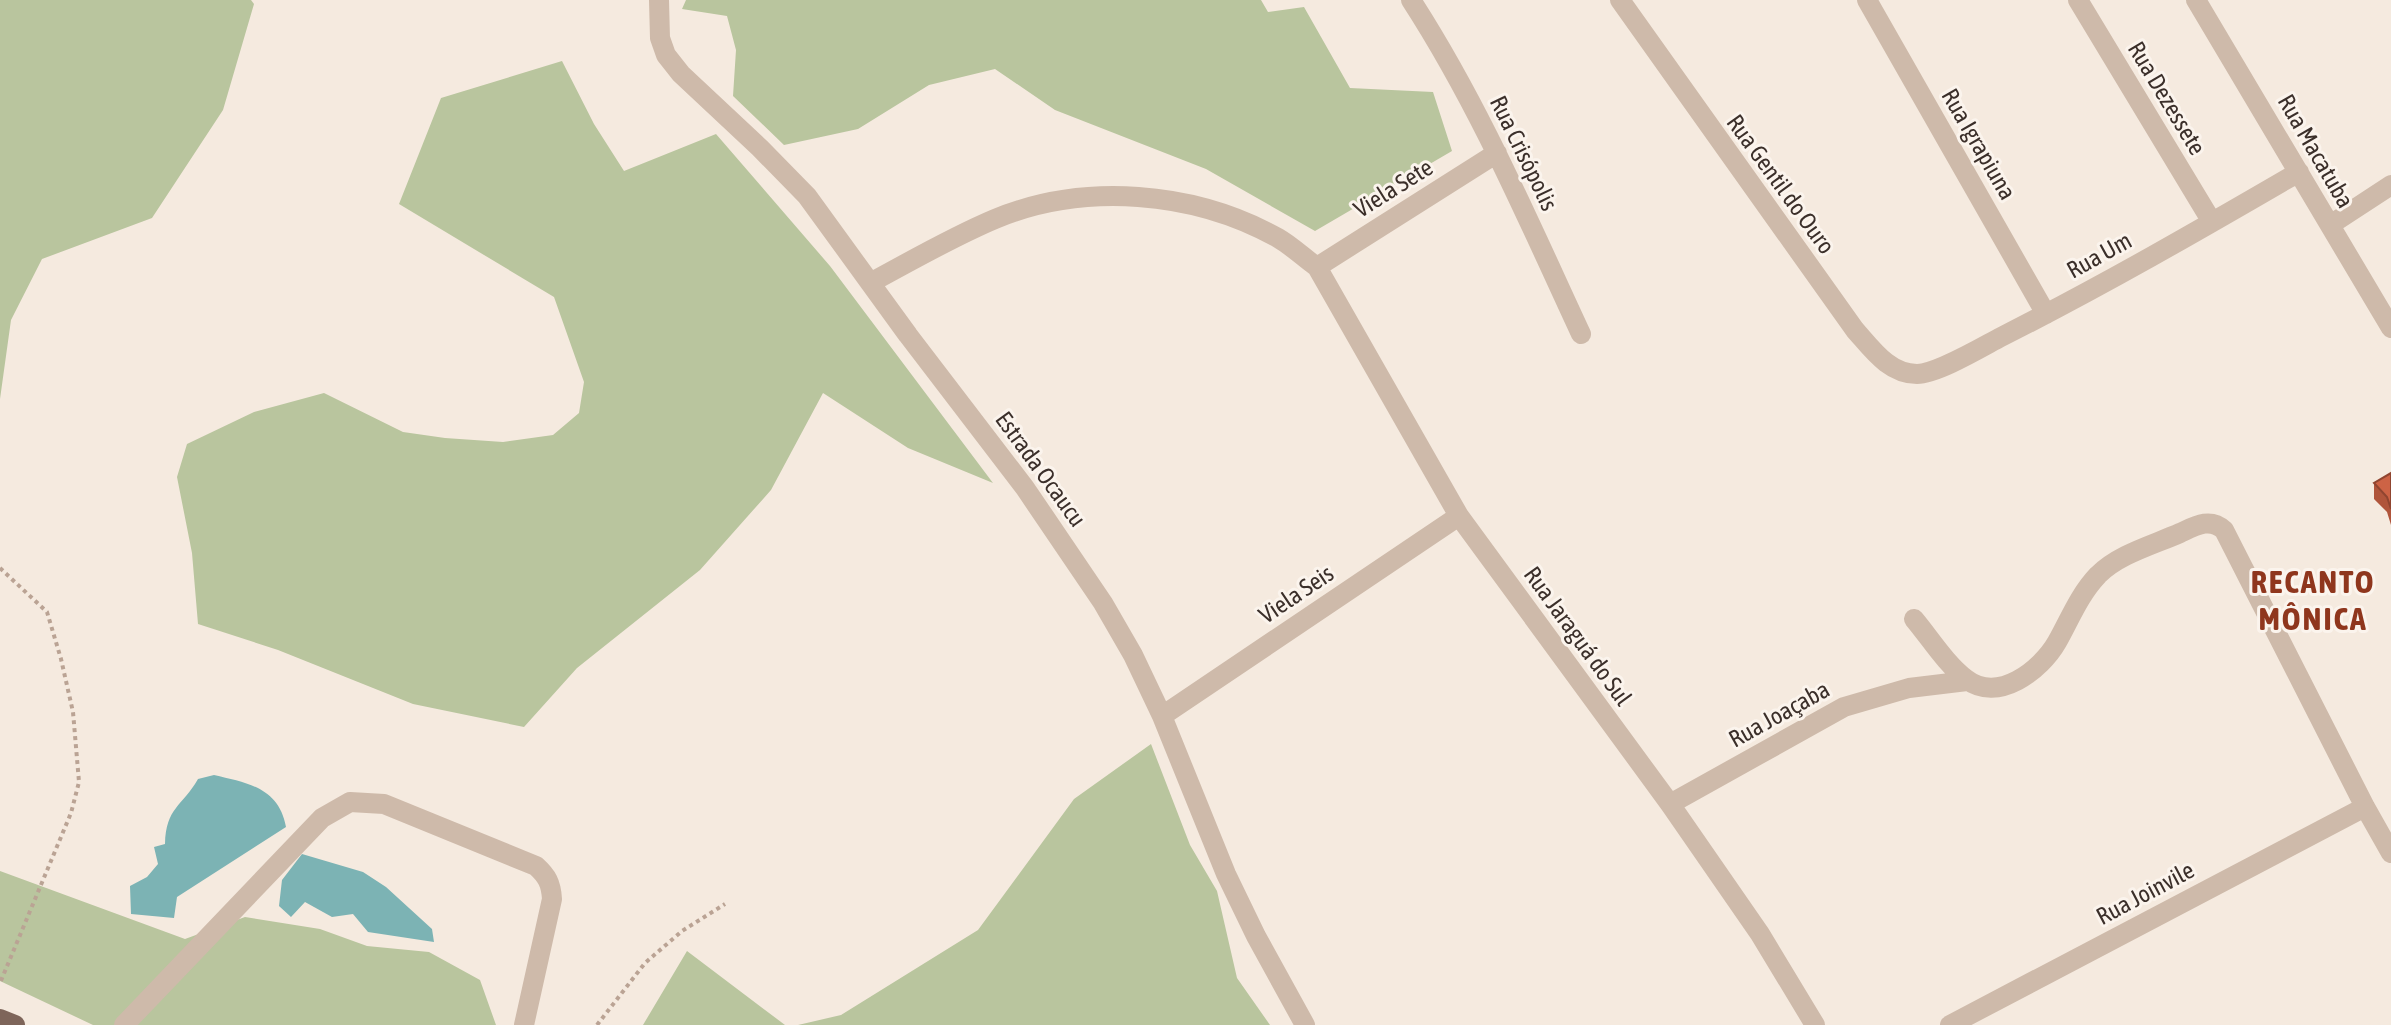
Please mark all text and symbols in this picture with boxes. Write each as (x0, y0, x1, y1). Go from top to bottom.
street label: Rua Dezessete (2123, 37, 2211, 159)
street label: Rua Igrapiuna (1936, 84, 2022, 204)
street label: Rua Macatuba (2273, 90, 2359, 212)
street label: Rua Crisópolis (1485, 91, 1563, 215)
street label: Rua Gentil do Ouro (1721, 109, 1841, 259)
street label: Viela Sete (1349, 153, 1437, 223)
street label: Rua Um (2062, 226, 2136, 284)
street label: Estrada Ocaucu (990, 406, 1092, 532)
street label: Viela Seis (1254, 559, 1338, 629)
street label: Rua Jaraguá do Sul (1519, 561, 1638, 711)
district label: RECANTO MÔNICA (2251, 563, 2375, 637)
street label: Rua Joaçaba (1724, 675, 1834, 753)
street label: Rua Joinvile (2092, 856, 2198, 930)

